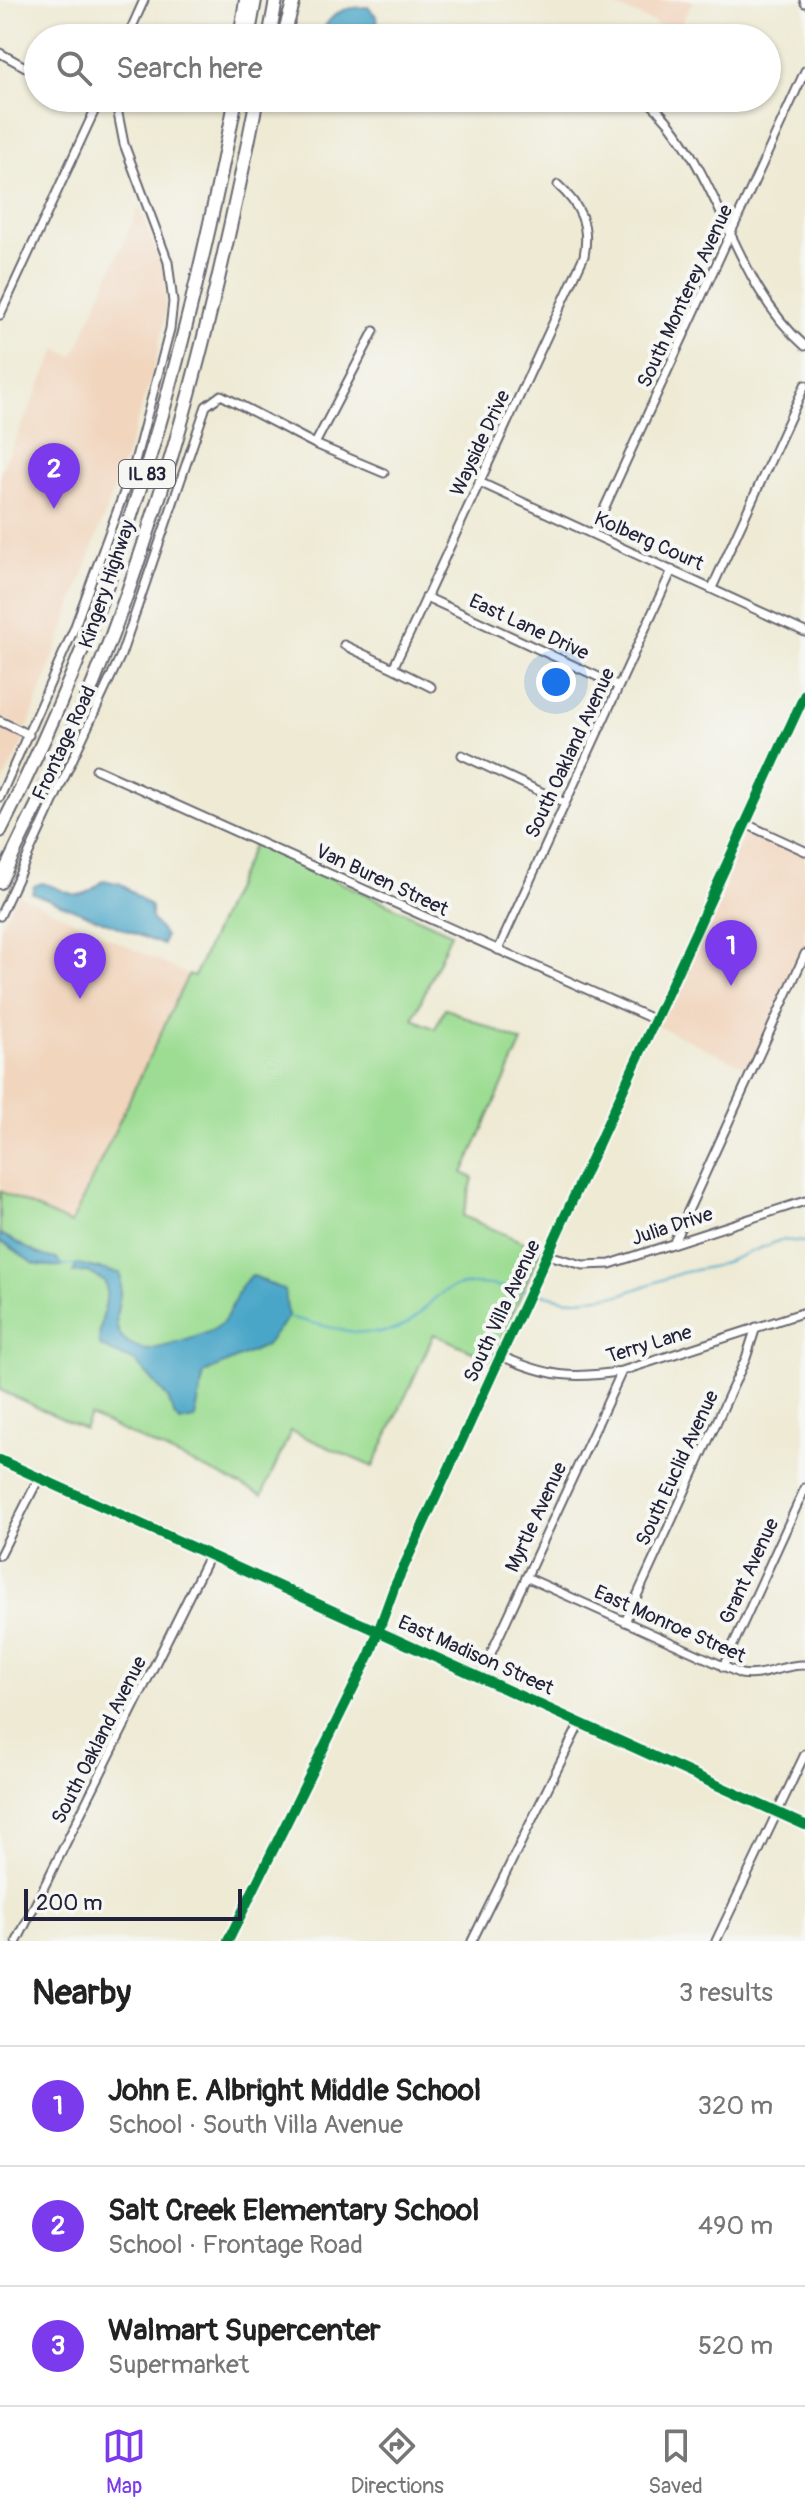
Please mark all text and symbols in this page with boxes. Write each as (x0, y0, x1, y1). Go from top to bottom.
search box (24, 24, 781, 112)
icon: search (52, 46, 96, 90)
text: Search here (116, 50, 263, 87)
street label: South Monterey Avenue (632, 200, 738, 392)
street label: Wayside Drive (445, 386, 516, 500)
pin: 2 (28, 443, 80, 509)
road number: IL 83 (119, 460, 175, 488)
street label: Kolberg Court (590, 506, 708, 577)
street label: Kingery Highway (73, 516, 141, 651)
street label: East Lane Drive (465, 588, 593, 666)
your location (536, 662, 576, 702)
street label: South Oakland Avenue (520, 664, 620, 842)
street label: Frontage Road (27, 682, 101, 804)
street label: Van Buren Street (312, 838, 453, 922)
pin: 1 (705, 920, 757, 986)
pin: 3 (54, 933, 106, 999)
street label: Julia Drive (628, 1201, 716, 1251)
street label: South Villa Avenue (458, 1236, 546, 1386)
street label: Terry Lane (603, 1319, 695, 1369)
street label: South Euclid Avenue (630, 1386, 724, 1550)
street label: Myrtle Avenue (500, 1458, 572, 1576)
street label: Grant Avenue (714, 1514, 784, 1628)
street label: East Monroe Street (590, 1579, 750, 1669)
street label: East Madison Street (394, 1610, 558, 1701)
street label: South Oakland Avenue (46, 1652, 152, 1828)
scale bar (24, 1885, 242, 1921)
text: 200 m (36, 1889, 103, 1917)
text: Nearby (32, 1972, 131, 2015)
text: 3 results (679, 1977, 773, 2009)
text: John E. Albright Middle School (108, 2072, 481, 2109)
text: 1 (53, 2090, 63, 2122)
text: 320 m (697, 2090, 773, 2122)
text: School · South Villa Avenue (108, 2109, 403, 2141)
text: Salt Creek Elementary School (108, 2192, 479, 2229)
text: 2 (51, 2210, 65, 2242)
text: 490 m (698, 2210, 773, 2242)
text: School · Frontage Road (108, 2229, 363, 2261)
text: Walmart Supercenter (108, 2312, 381, 2349)
text: 3 (51, 2330, 65, 2362)
text: 520 m (698, 2330, 773, 2362)
text: Supermarket (108, 2349, 249, 2381)
tab: Map (102, 2424, 146, 2500)
tab: Directions (351, 2424, 444, 2500)
tab: Saved (648, 2424, 703, 2500)

